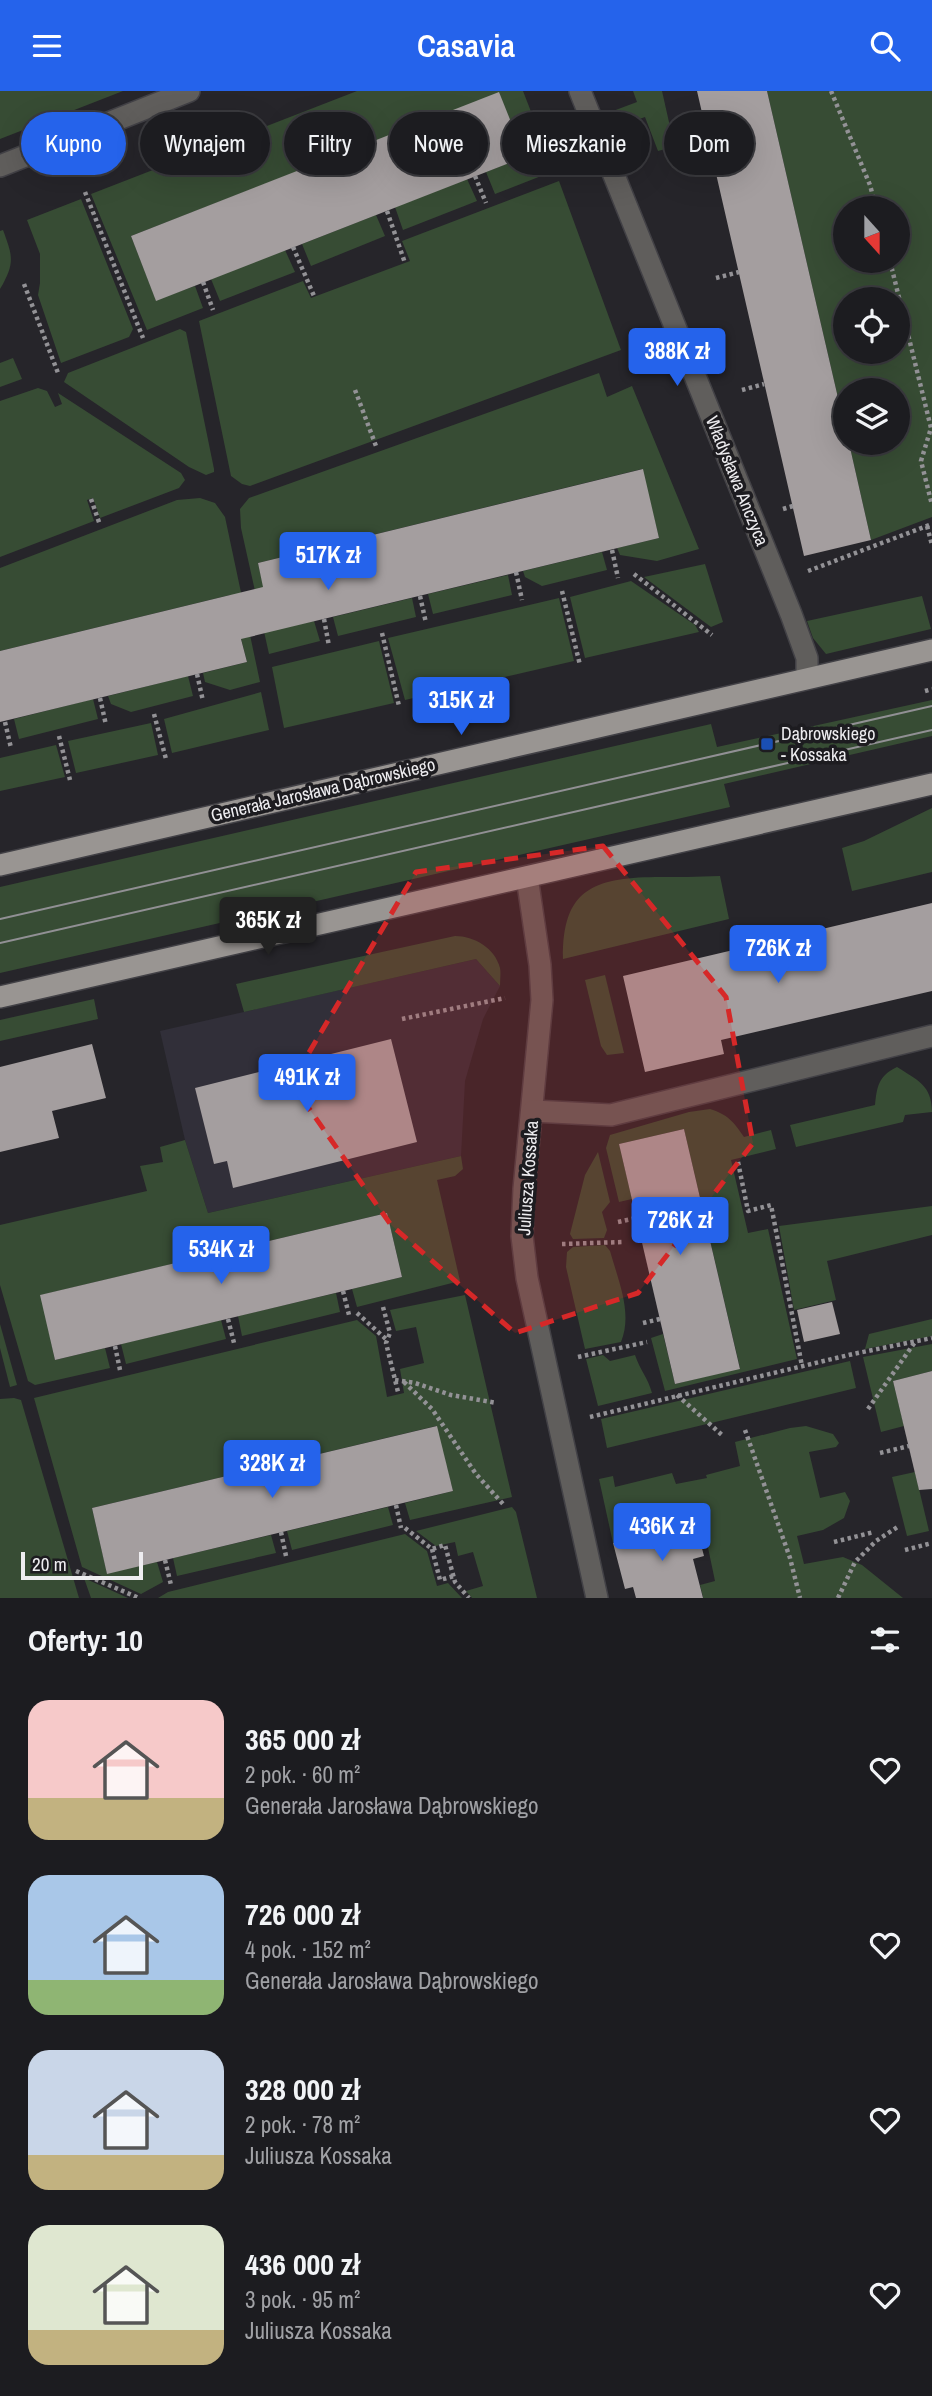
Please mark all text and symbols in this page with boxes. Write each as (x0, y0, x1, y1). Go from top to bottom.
text: Casavia (417, 24, 515, 67)
icon: menu (28, 27, 66, 65)
icon: search (866, 27, 904, 65)
chip: Kupno (21, 112, 126, 175)
chip: Wynajem (140, 112, 270, 175)
chip: Filtry (284, 112, 375, 175)
chip: Nowe (389, 112, 488, 175)
chip: Mieszkanie (502, 112, 650, 175)
chip: Dom (664, 112, 754, 175)
north arrow (833, 196, 910, 273)
map controls (833, 196, 910, 455)
button: locate (833, 287, 910, 364)
pin: 388K zł (612, 329, 742, 388)
text: 388K zł (645, 335, 710, 366)
button: layers (833, 378, 910, 455)
street label: Władysława Anczyca (700, 412, 775, 549)
pin: 517K zł (263, 533, 393, 592)
text: 517K zł (296, 539, 361, 570)
pin: 315K zł (396, 677, 526, 737)
text: 315K zł (429, 684, 494, 715)
place label: Dąbrowskiego - Kossaka (781, 721, 875, 767)
marker: Dąbrowskiego - Kossaka (759, 736, 775, 752)
street label: Generała Jarosława Dąbrowskiego (208, 751, 438, 828)
pin: 365K zł (203, 897, 333, 957)
text: 365K zł (236, 904, 301, 935)
pin: 726K zł (713, 925, 843, 985)
text: 726K zł (746, 932, 811, 963)
pin: 491K zł (242, 1055, 372, 1114)
text: 491K zł (275, 1061, 340, 1092)
street label: Juliusza Kossaka (511, 1120, 544, 1236)
pin: 726K zł (615, 1197, 745, 1257)
text: 726K zł (648, 1204, 713, 1235)
pin: 534K zł (156, 1227, 286, 1286)
text: 534K zł (189, 1233, 254, 1264)
pin: 328K zł (207, 1441, 337, 1500)
text: 328K zł (240, 1447, 305, 1478)
pin: 436K zł (597, 1503, 727, 1563)
text: 436K zł (630, 1510, 695, 1541)
scale bar (21, 1549, 144, 1581)
text: 20 m (32, 1551, 67, 1577)
text: Oferty: 10 (28, 1620, 143, 1660)
icon: filters (866, 1621, 904, 1659)
text: 365 000 zł (245, 1719, 360, 1759)
icon: home (84, 1728, 168, 1812)
icon: heart (866, 1751, 904, 1789)
text: 2 pok. · 60 m² (245, 1759, 360, 1790)
text: Generała Jarosława Dąbrowskiego (245, 1790, 539, 1821)
text: 726 000 zł (245, 1894, 360, 1934)
icon: home (84, 1903, 168, 1987)
icon: heart (866, 1926, 904, 1964)
text: 4 pok. · 152 m² (245, 1934, 371, 1965)
text: Generała Jarosława Dąbrowskiego (245, 1965, 539, 1996)
text: 328 000 zł (245, 2069, 360, 2109)
icon: home (84, 2078, 168, 2162)
icon: heart (866, 2101, 904, 2139)
text: 2 pok. · 78 m² (245, 2109, 360, 2140)
text: Juliusza Kossaka (245, 2140, 392, 2171)
text: 436 000 zł (245, 2244, 360, 2284)
icon: home (84, 2253, 168, 2337)
icon: heart (866, 2276, 904, 2314)
text: 3 pok. · 95 m² (245, 2284, 360, 2315)
text: Juliusza Kossaka (245, 2315, 392, 2346)

